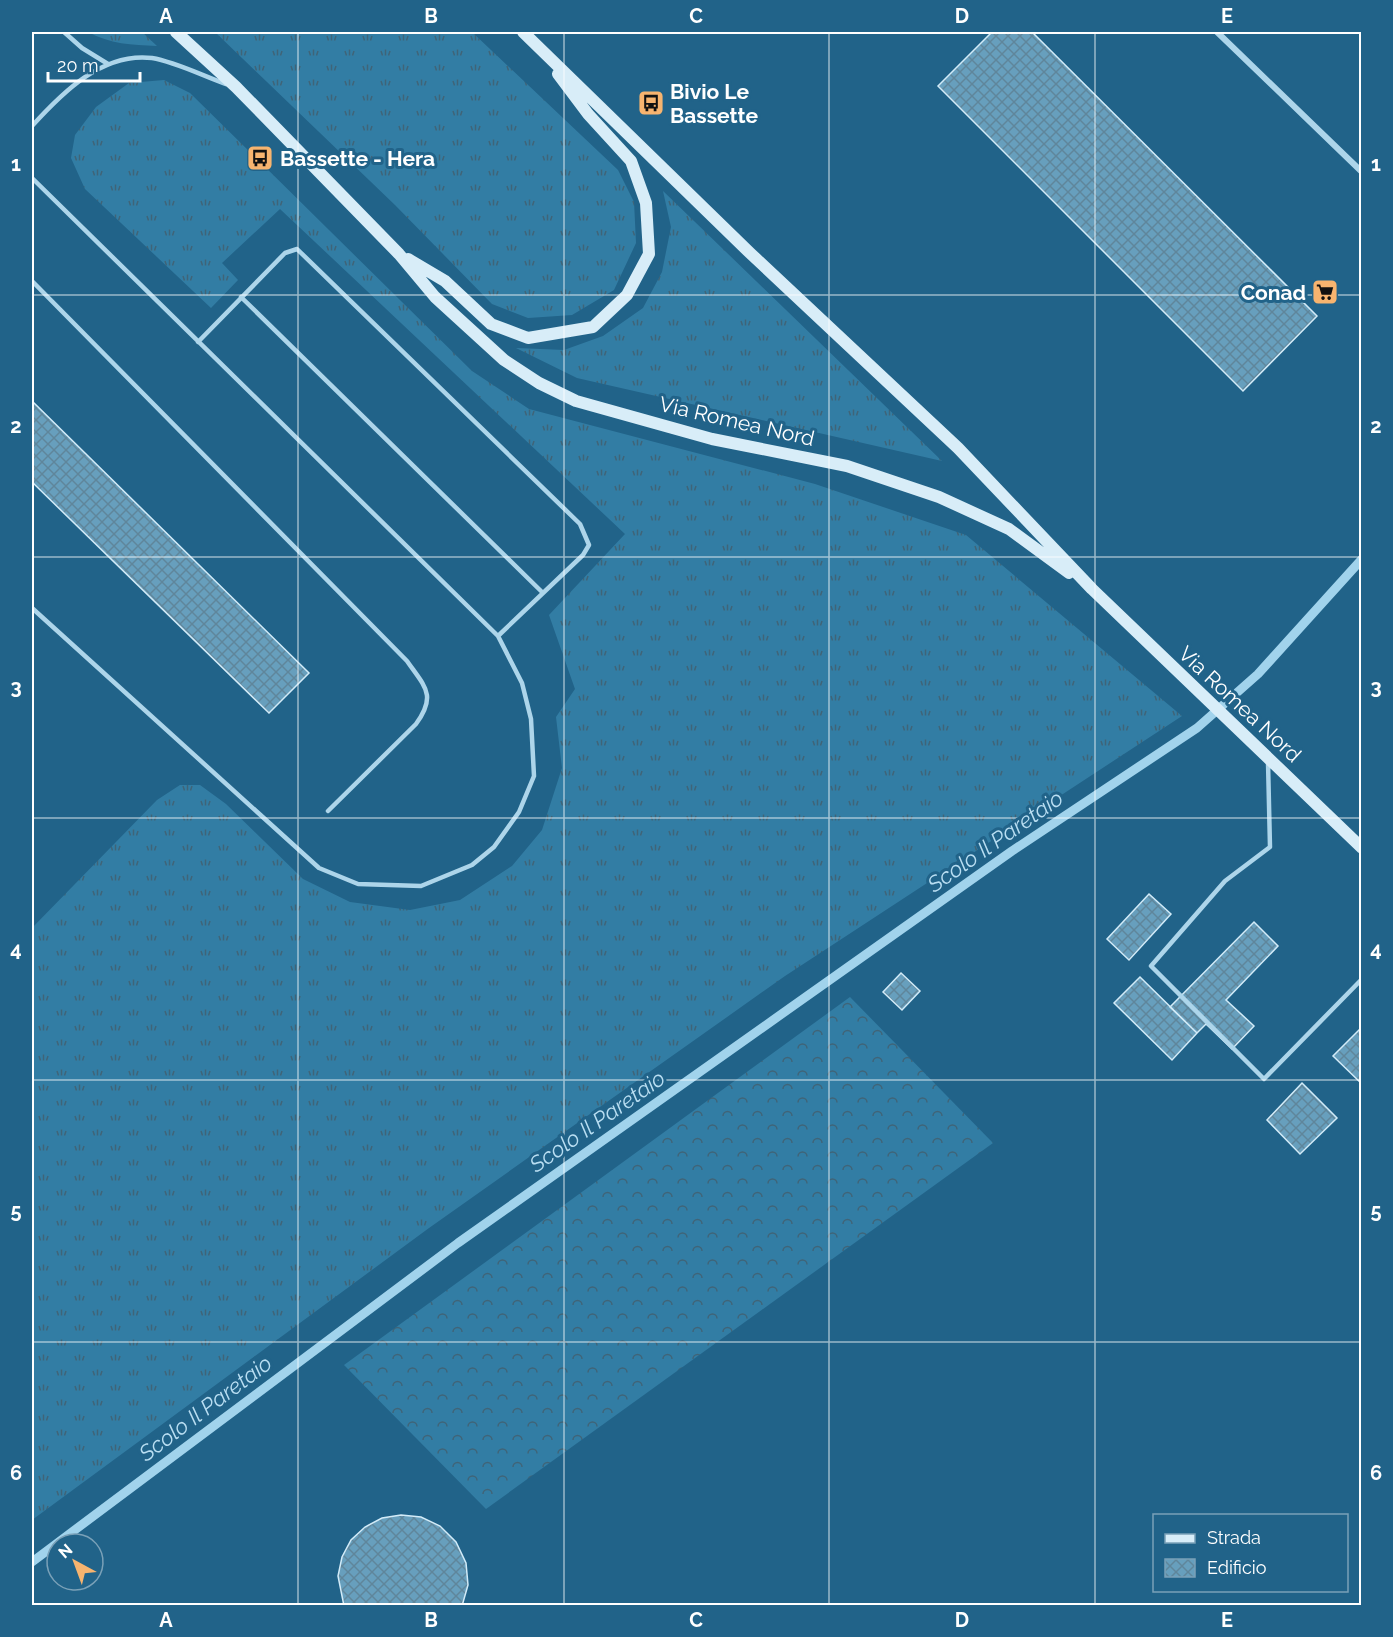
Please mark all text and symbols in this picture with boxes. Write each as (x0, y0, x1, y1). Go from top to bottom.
text: A (159, 4, 173, 28)
text: B (424, 4, 438, 28)
text: C (689, 4, 703, 28)
text: D (955, 4, 969, 28)
text: E (1221, 4, 1233, 28)
scale bar (48, 45, 140, 83)
text: 20 m (57, 55, 99, 76)
place label: Bivio Le Bassette (670, 79, 758, 128)
bus stop icon: Bivio Le Bassette (636, 88, 666, 118)
bus stop icon: Bassette - Hera (245, 143, 275, 173)
place label: Bassette - Hera (280, 146, 435, 171)
text: 1 (11, 152, 21, 176)
text: 1 (1371, 152, 1381, 176)
supermarket icon: Conad (1310, 277, 1340, 307)
place label: Conad (1241, 280, 1306, 305)
street label: Via Romea Nord (657, 391, 817, 451)
text: 2 (10, 414, 22, 438)
text: 2 (1370, 414, 1382, 438)
street label: Via Romea Nord (1173, 641, 1307, 767)
text: 3 (10, 675, 22, 699)
text: 3 (1370, 675, 1382, 699)
water label: Scolo Il Paretaio (921, 785, 1068, 898)
text: 4 (10, 937, 22, 961)
text: 4 (1370, 937, 1382, 961)
water label: Scolo Il Paretaio (523, 1065, 670, 1178)
text: 5 (10, 1199, 22, 1223)
text: 5 (1370, 1199, 1382, 1223)
water label: Scolo Il Paretaio (133, 1350, 276, 1467)
text: 6 (10, 1461, 22, 1485)
text: 6 (1370, 1461, 1382, 1485)
legend (1153, 1514, 1348, 1592)
text: Strada (1207, 1527, 1261, 1548)
north arrow (45, 1532, 105, 1592)
text: N (55, 1540, 76, 1562)
text: Edificio (1207, 1557, 1267, 1578)
text: A (159, 1608, 173, 1632)
text: B (424, 1608, 438, 1632)
text: C (689, 1608, 703, 1632)
text: D (955, 1608, 969, 1632)
text: E (1221, 1608, 1233, 1632)

